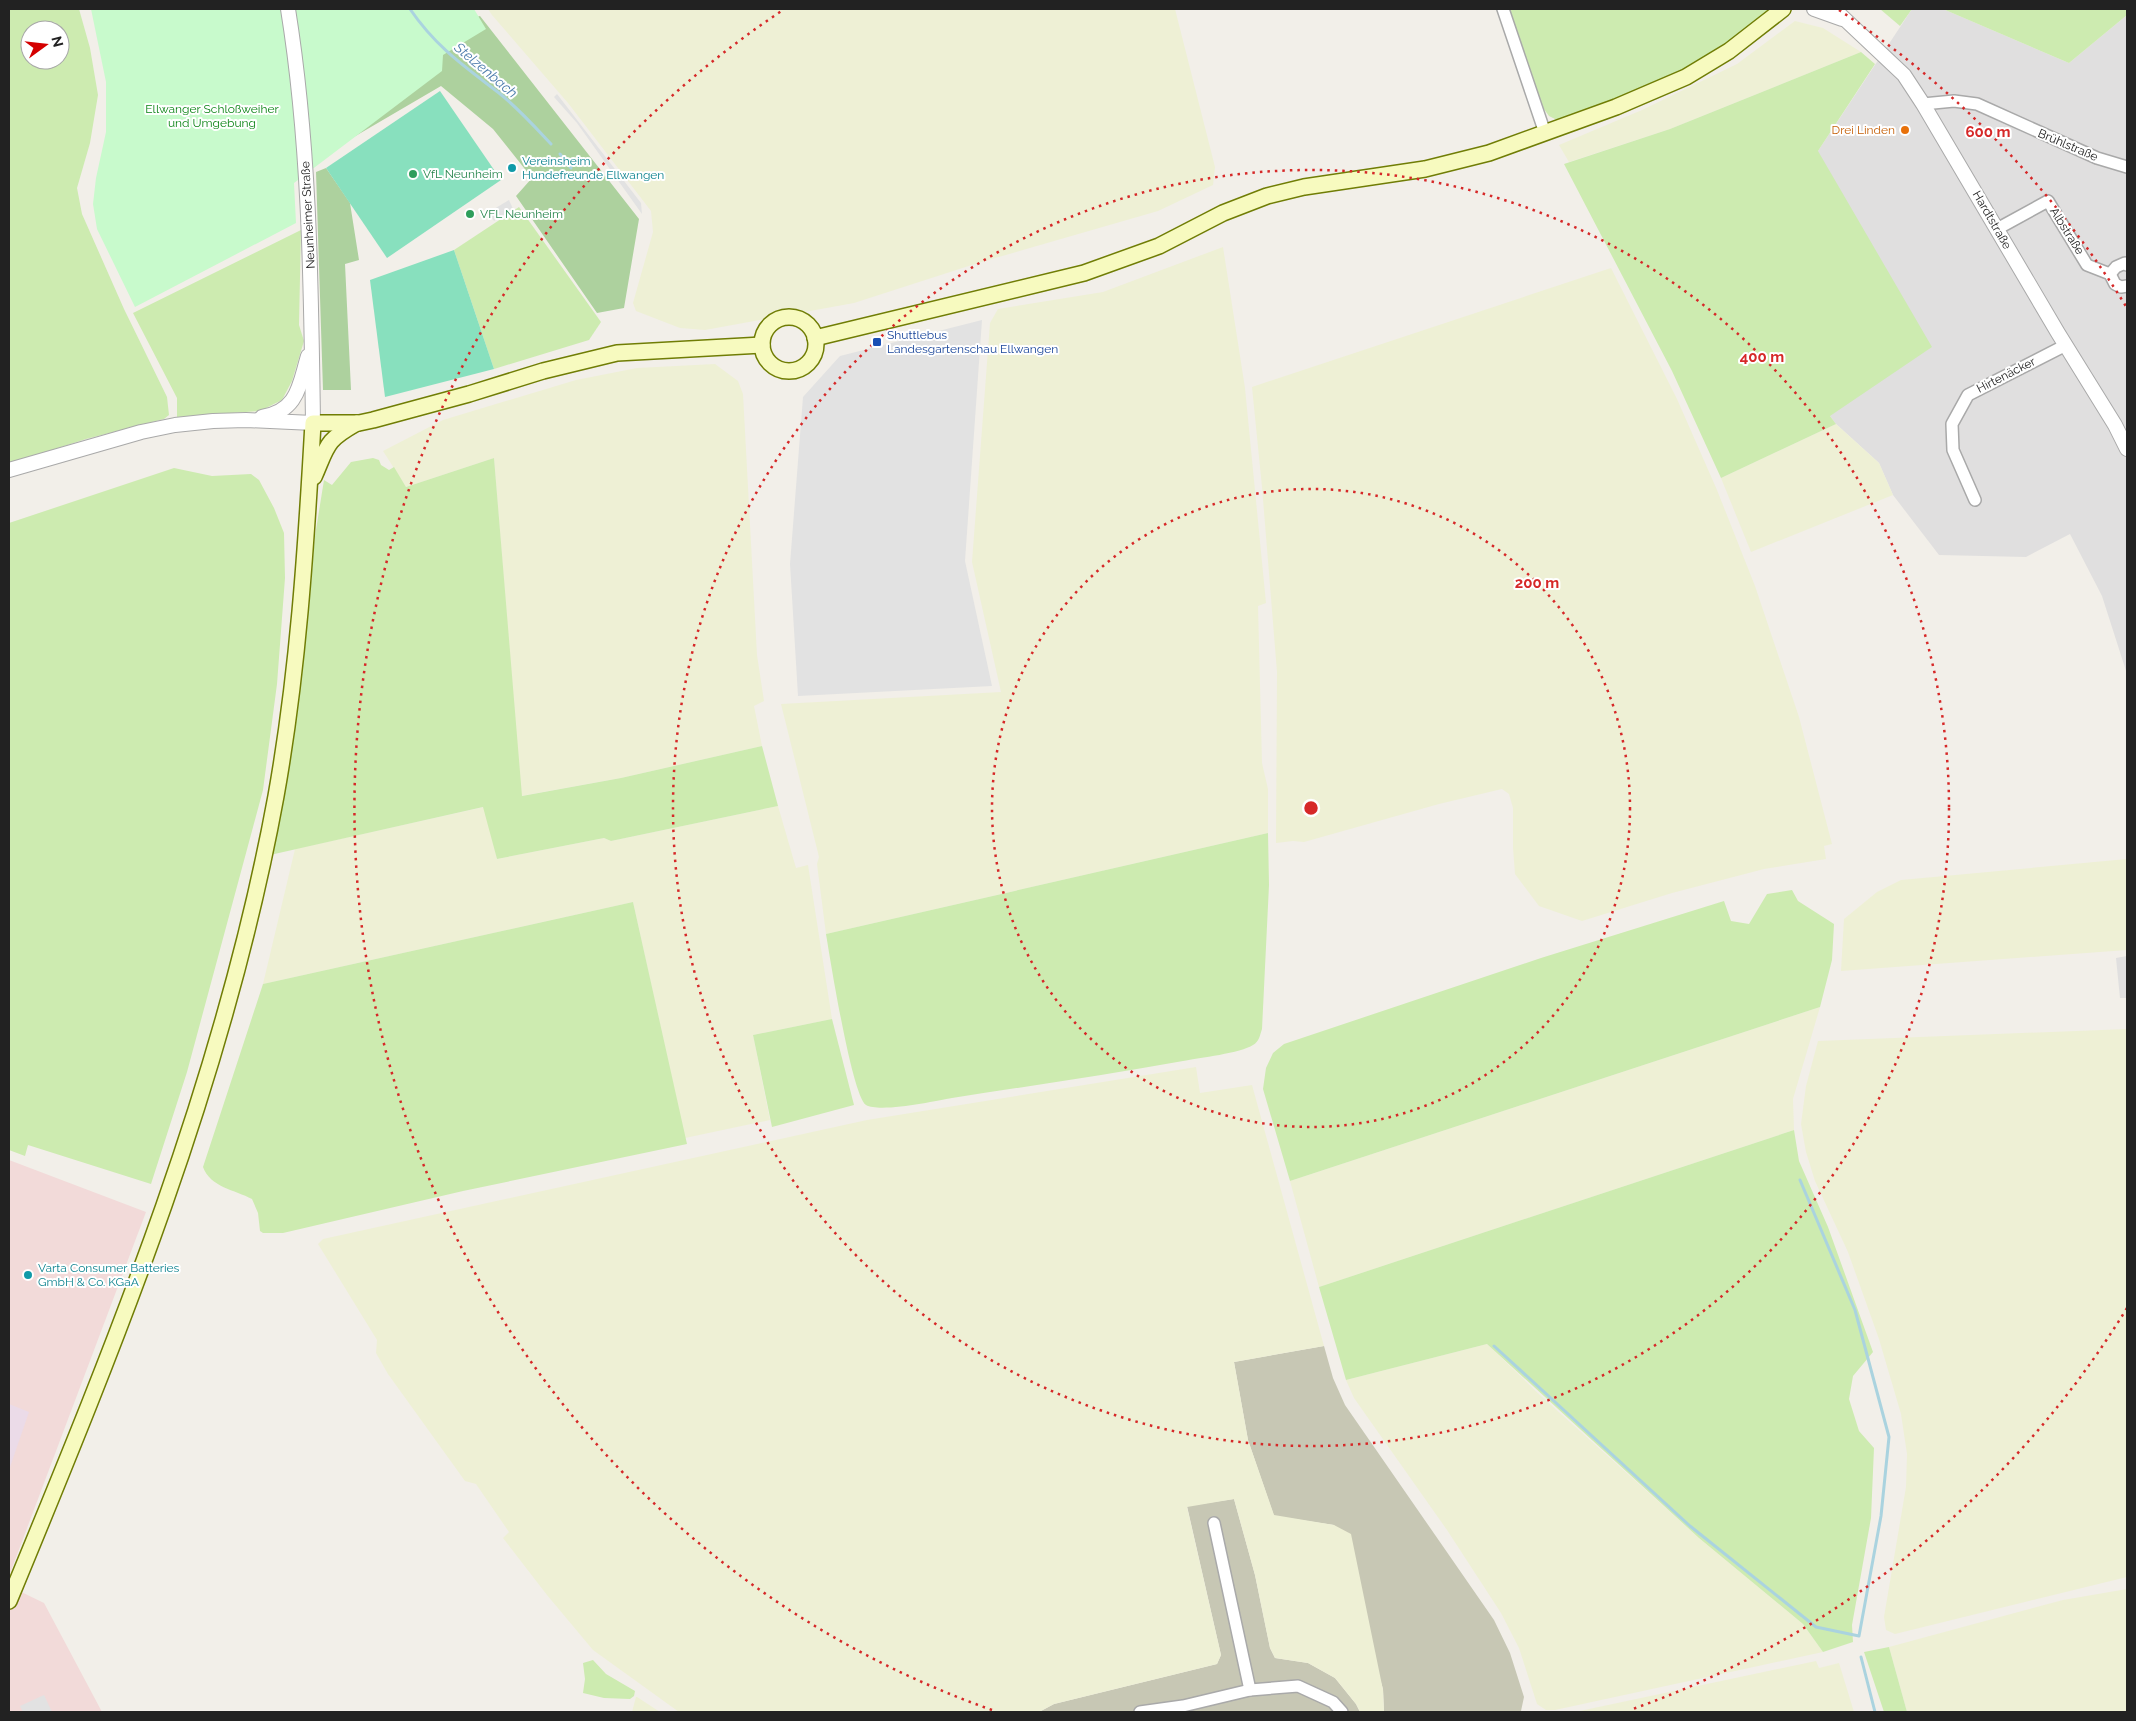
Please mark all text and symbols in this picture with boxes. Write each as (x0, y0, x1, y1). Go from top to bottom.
north arrow (20, 20, 70, 70)
text: N (48, 34, 67, 49)
water label: Stelzenbach (451, 38, 521, 101)
park label: Ellwanger Schloßweiher und Umgebung (145, 102, 279, 130)
place label: Drei Linden (1832, 123, 1895, 137)
text: 600 m (1965, 123, 2011, 141)
marker: Drei Linden (1899, 124, 1911, 136)
street label: Brühlstraße (2036, 126, 2100, 164)
place label: Vereinsheim Hundefreunde Ellwangen (522, 154, 664, 182)
street label: Neunheimer Straße (298, 161, 318, 269)
marker: Vereinsheim Hundefreunde Ellwangen (506, 162, 518, 174)
place label: VfL Neunheim (423, 167, 503, 181)
marker: VfL Neunheim (407, 168, 419, 180)
street label: Hardtstraße (1970, 188, 2014, 252)
street label: Albstraße (2047, 205, 2087, 257)
place label: VFL Neunheim (480, 207, 563, 221)
marker: VFL Neunheim (464, 208, 476, 220)
place label: Shuttlebus Landesgartenschau Ellwangen (887, 328, 1058, 356)
marker: Shuttlebus Landesgartenschau Ellwangen (871, 336, 883, 348)
text: 400 m (1740, 348, 1784, 366)
street label: Hirtenäcker (1974, 354, 2038, 396)
text: 200 m (1515, 574, 1559, 592)
centre of rings (1302, 799, 1320, 817)
place label: Varta Consumer Batteries GmbH & Co. KGaA (38, 1261, 180, 1289)
marker: Varta Consumer Batteries GmbH & Co. KGaA (22, 1269, 34, 1281)

